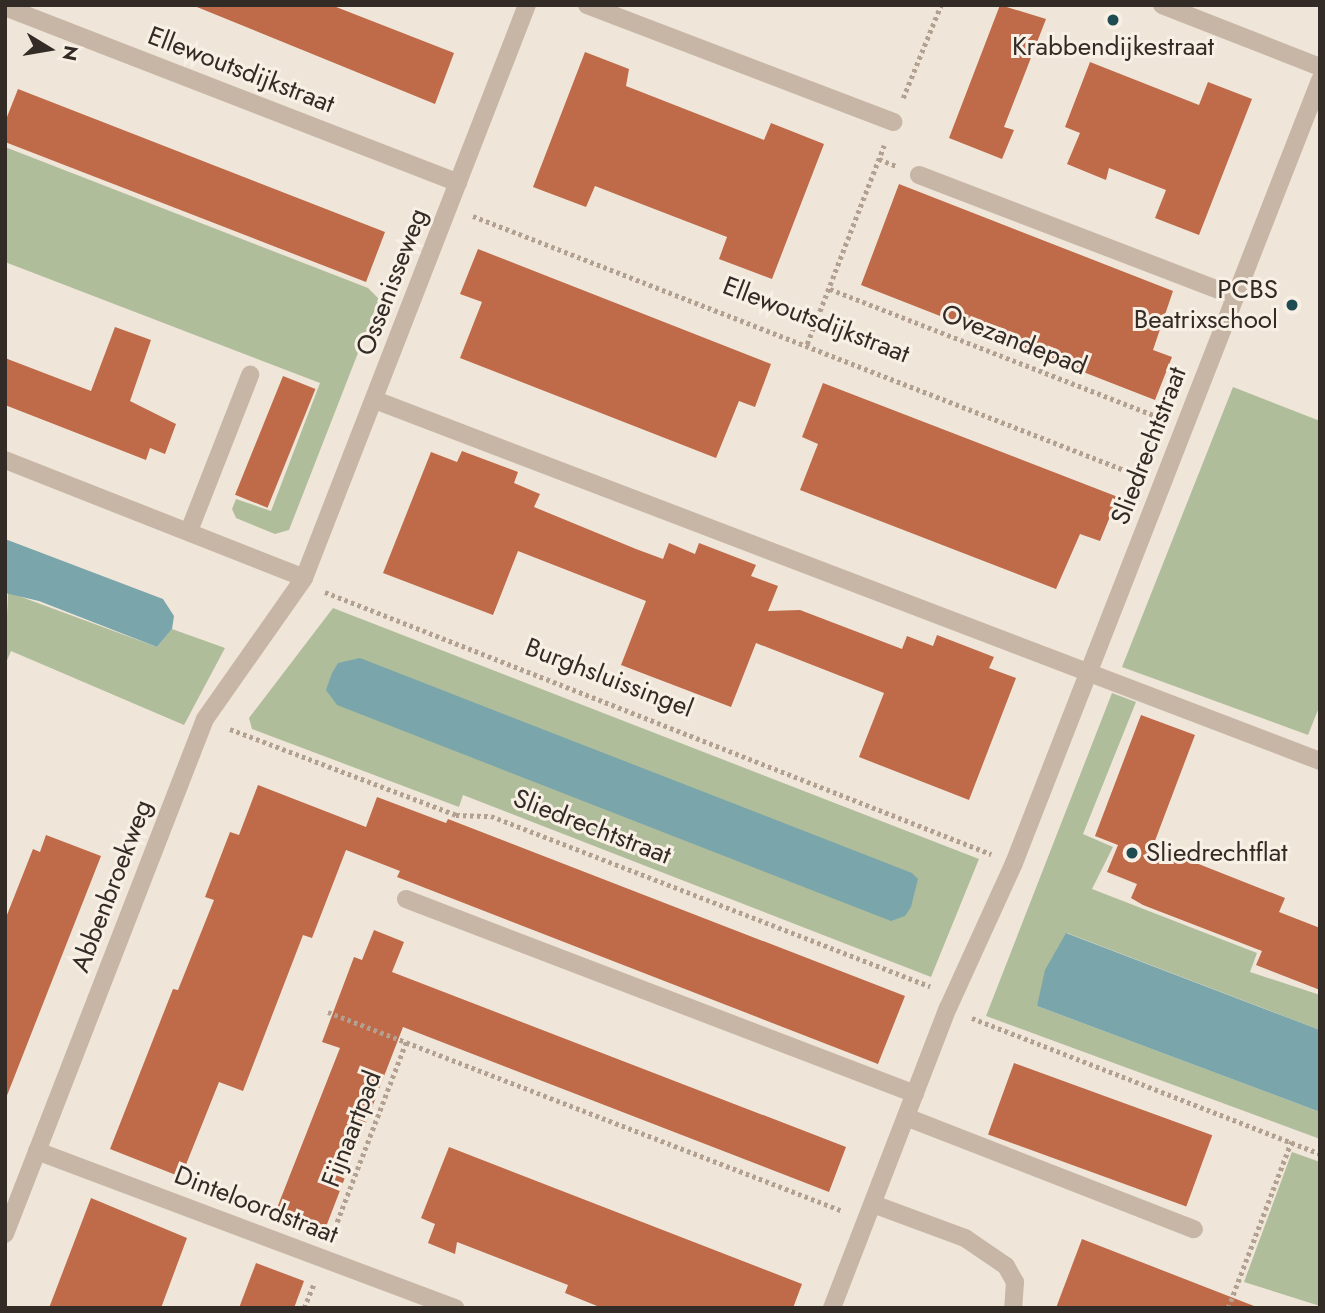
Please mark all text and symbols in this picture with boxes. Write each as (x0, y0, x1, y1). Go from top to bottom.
marker: Krabbendijkestraat (1105, 12, 1121, 28)
north arrow (14, 14, 84, 84)
street label: Ellewoutsdijkstraat (143, 20, 339, 120)
place label: Krabbendijkestraat (1012, 31, 1214, 63)
text: N (55, 43, 85, 63)
street label: Ossenisseweg (350, 204, 434, 360)
street label: Ellewoutsdijkstraat (718, 270, 914, 370)
place label: PCBS Beatrixschool (1134, 274, 1278, 336)
marker: PCBS Beatrixschool (1284, 297, 1300, 313)
street label: Ovezandepad (937, 298, 1091, 382)
street label: Sliedrechtstraat (1105, 363, 1193, 529)
street label: Burghsluissingel (521, 632, 697, 724)
street label: Sliedrechtstraat (509, 783, 675, 871)
street label: Abbenbroekweg (65, 795, 159, 977)
place label: Sliedrechtflat (1146, 837, 1288, 869)
marker: Sliedrechtflat (1124, 845, 1140, 861)
street label: Fijnaartpad (316, 1066, 388, 1192)
street label: Dinteloordstraat (170, 1159, 342, 1251)

